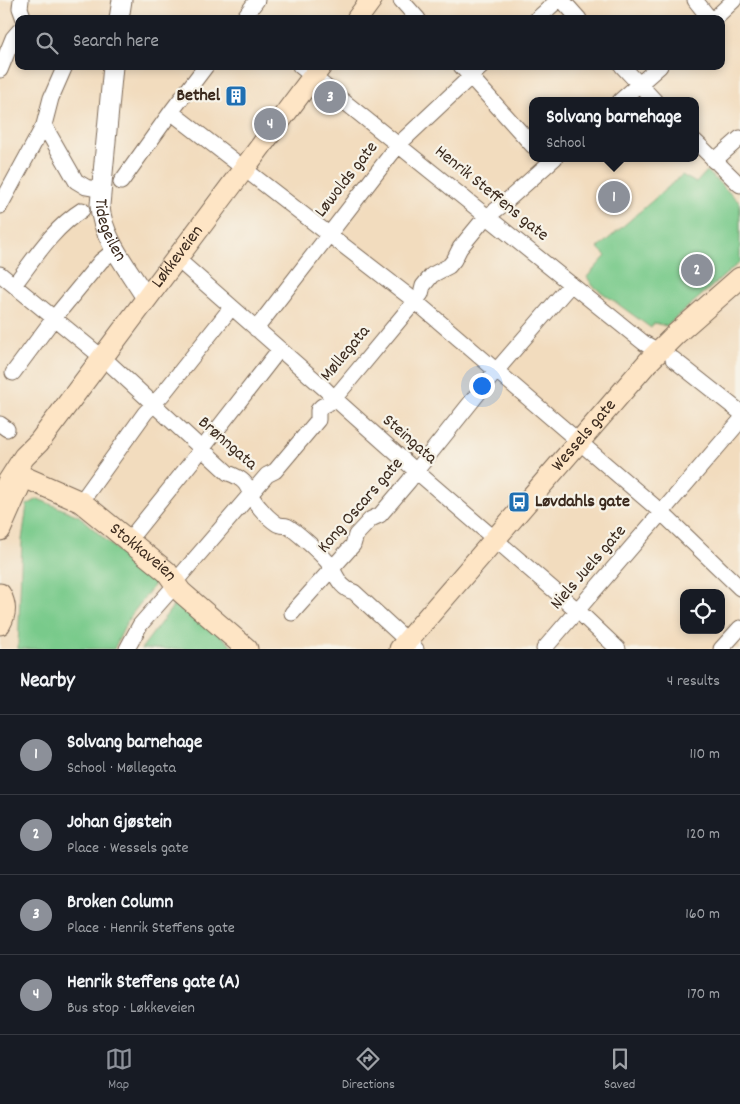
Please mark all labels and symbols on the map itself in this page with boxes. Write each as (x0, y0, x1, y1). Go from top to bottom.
pin: 3 (314, 78, 346, 116)
place label: Bethel (176, 84, 221, 109)
building icon: Bethel (224, 84, 248, 108)
pin: 4 (254, 105, 286, 143)
street label: Løwolds gate (309, 137, 385, 223)
street label: Henrik Steffens gate (429, 140, 553, 248)
pin: 1 (598, 178, 630, 216)
street label: Tidegeilen (88, 197, 132, 267)
street label: Løkkeveien (146, 220, 210, 294)
pin: 2 (681, 251, 713, 289)
street label: Møllegata (315, 320, 377, 387)
your location (469, 373, 495, 399)
street label: Wessels gate (546, 394, 623, 477)
street label: Steingata (376, 409, 442, 471)
street label: Brønngata (192, 411, 263, 477)
street label: Kong Oscars gate (312, 453, 410, 559)
bus stop icon: Løvdahls gate (507, 490, 531, 514)
place label: Løvdahls gate (535, 490, 630, 515)
street label: Stokkaveien (104, 517, 183, 587)
street label: Niels Juels gate (545, 520, 633, 616)

